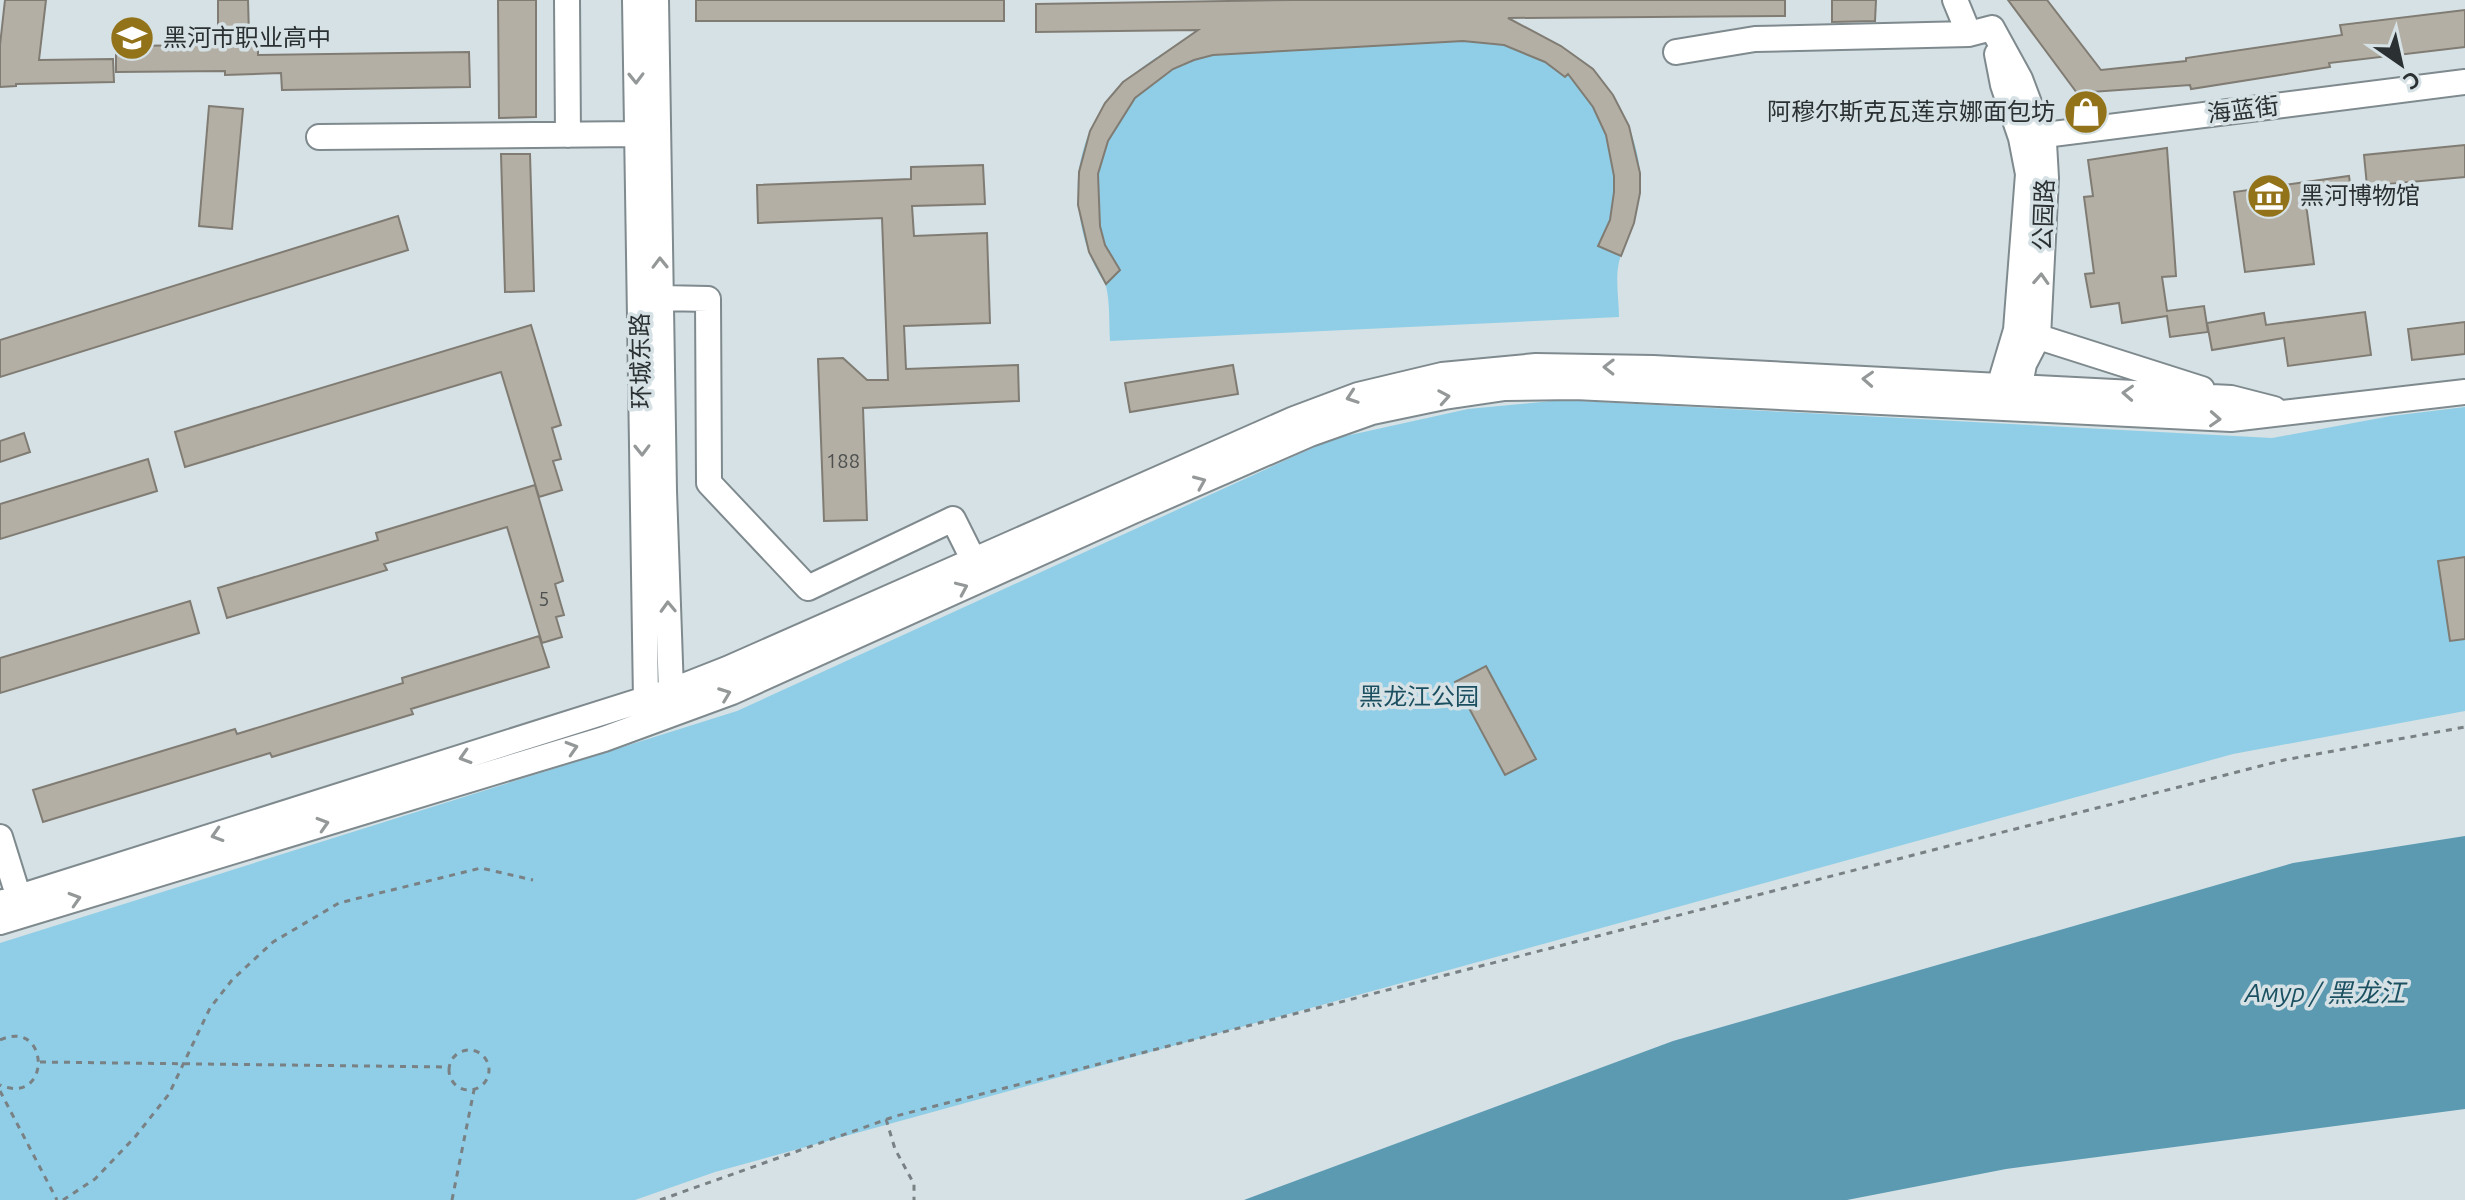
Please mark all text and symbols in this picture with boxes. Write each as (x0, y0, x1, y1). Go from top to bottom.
school or university icon: 黑河市职业高中 (108, 14, 156, 62)
place label: 黑河市职业高中 (163, 24, 331, 51)
north arrow (2361, 24, 2441, 104)
text: С (2400, 67, 2425, 95)
one-way arrow (628, 72, 645, 85)
shop icon: 阿穆尔斯克瓦莲京娜面包坊 (2062, 88, 2110, 136)
street label: 海蓝街 (2206, 92, 2280, 127)
place label: 阿穆尔斯克瓦莲京娜面包坊 (1767, 98, 2055, 125)
museum icon: 黑河博物馆 (2245, 172, 2293, 220)
street label: 公园路 (2029, 179, 2058, 251)
place label: 黑河博物馆 (2300, 182, 2420, 209)
one-way arrow (651, 256, 669, 269)
one-way arrow (2032, 272, 2049, 285)
street label: 环城东路 (626, 313, 655, 409)
one-way arrow (1602, 359, 1615, 376)
one-way arrow (1861, 371, 1874, 388)
one-way arrow (2121, 385, 2134, 402)
one-way arrow (1346, 388, 1360, 404)
one-way arrow (1437, 390, 1451, 407)
one-way arrow (2209, 410, 2222, 427)
one-way arrow (634, 444, 651, 457)
house number: 188 (826, 449, 860, 472)
one-way arrow (1191, 476, 1206, 492)
one-way arrow (954, 582, 968, 598)
house number: 5 (538, 587, 550, 610)
one-way arrow (660, 600, 677, 613)
park label: 黑龙江公园 (1359, 683, 1479, 710)
one-way arrow (717, 687, 731, 704)
one-way arrow (565, 741, 578, 757)
one-way arrow (459, 748, 473, 764)
one-way arrow (316, 817, 330, 833)
one-way arrow (211, 826, 225, 842)
one-way arrow (67, 893, 81, 909)
water label: Амур / 黑龙江 (2243, 978, 2408, 1007)

